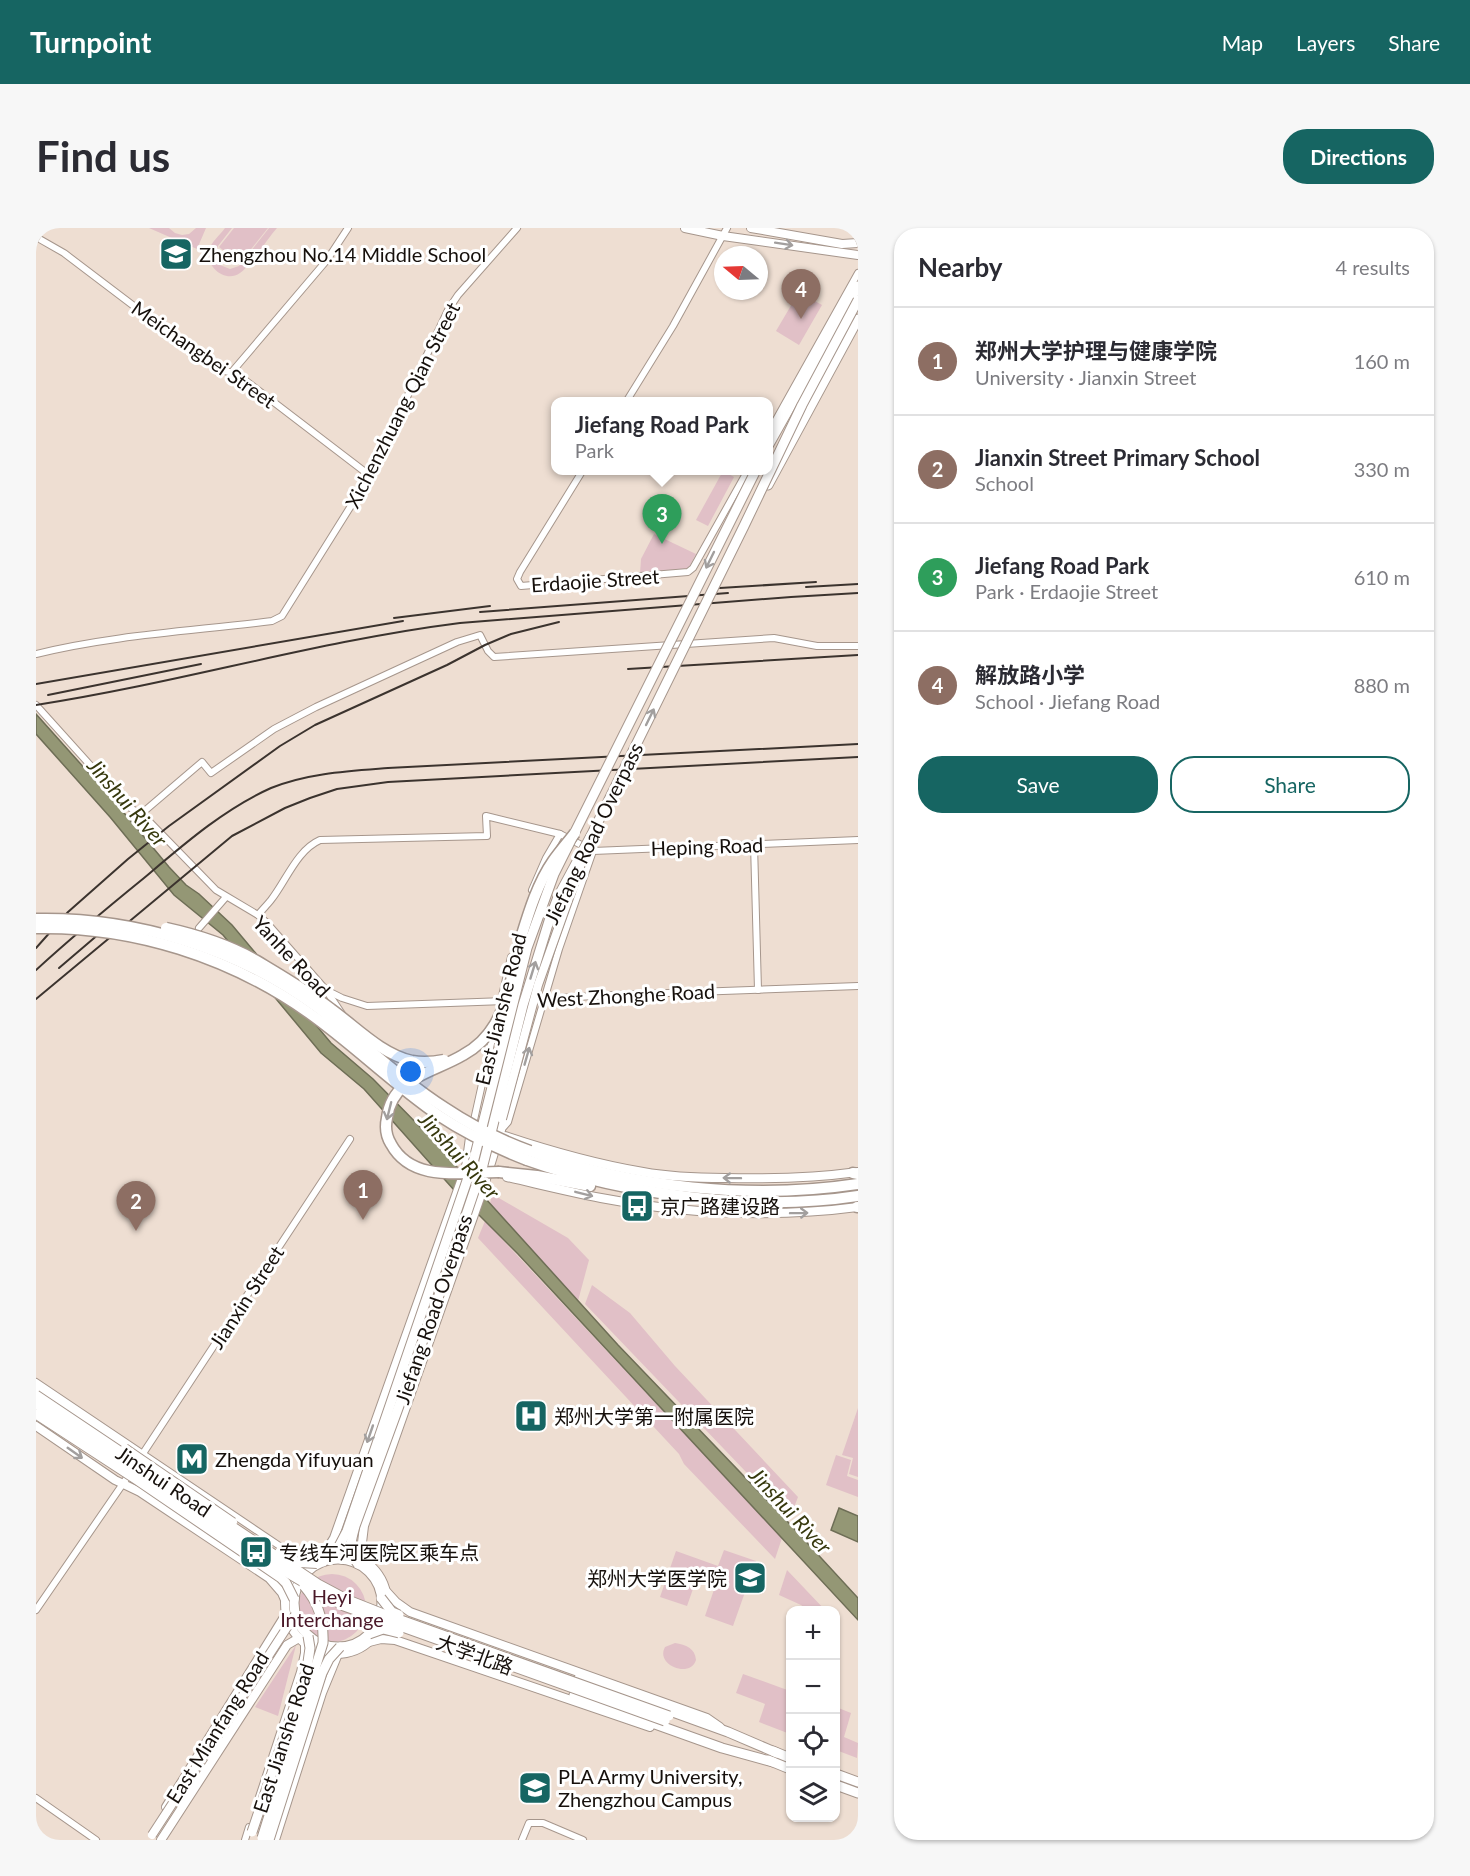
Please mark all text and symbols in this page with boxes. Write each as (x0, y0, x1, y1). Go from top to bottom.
text: Turnpoint (30, 25, 151, 59)
text: Map (1222, 30, 1263, 55)
text: Layers (1296, 30, 1355, 55)
text: Share (1388, 30, 1440, 55)
button: Directions (1283, 129, 1434, 184)
text: Find us (36, 131, 170, 181)
school or university icon: Zhengzhou No.14 Middle School (158, 236, 194, 272)
one-way arrow (774, 239, 794, 250)
place label: Zhengzhou No.14 Middle School (199, 242, 486, 266)
north arrow (714, 246, 768, 300)
text: Nearby (918, 251, 1003, 283)
text: 4 results (1335, 255, 1410, 279)
pin: 4 (782, 270, 820, 319)
street label: Meichangbei Street (127, 295, 281, 413)
street label: Xichenzhuang Qian Street (340, 298, 464, 512)
text: 郑州大学护理与健康学院 (975, 337, 1217, 364)
text: 1 (932, 349, 943, 373)
text: 160 m (1354, 349, 1410, 373)
text: University · Jianxin Street (975, 365, 1196, 389)
popup (551, 397, 773, 475)
text: Jiefang Road Park (575, 411, 749, 438)
text: Park (575, 438, 614, 462)
text: Jianxin Street Primary School (975, 444, 1260, 471)
text: 2 (932, 457, 943, 481)
text: 330 m (1354, 457, 1410, 481)
text: School (975, 471, 1034, 495)
pin: 3 (642, 494, 682, 544)
one-way arrow (704, 551, 716, 568)
text: Jiefang Road Park (975, 552, 1149, 579)
street label: Erdaojie Street (530, 564, 660, 596)
text: 3 (932, 565, 943, 589)
text: 610 m (1354, 565, 1410, 589)
text: Park · Erdaojie Street (975, 579, 1158, 603)
text: 解放路小学 (975, 661, 1085, 688)
text: 4 (932, 673, 943, 697)
text: 880 m (1354, 673, 1410, 697)
text: School · Jiefang Road (975, 689, 1160, 713)
one-way arrow (644, 708, 656, 726)
street label: Jiefang Road Overpass (539, 738, 647, 928)
water label: Jinshui River (82, 752, 174, 852)
button: Save (918, 756, 1158, 813)
button: Share (1170, 756, 1410, 813)
street label: Heping Road (650, 832, 764, 860)
street label: Yanhe Road (248, 910, 336, 1002)
street label: East Jianshe Road (470, 931, 530, 1087)
one-way arrow (528, 961, 539, 980)
street label: West Zhonghe Road (536, 978, 716, 1012)
one-way arrow (522, 1047, 533, 1066)
your location (396, 1057, 425, 1086)
one-way arrow (382, 1102, 394, 1121)
water label: Jinshui River (414, 1106, 506, 1204)
pin: 1 (344, 1170, 382, 1220)
one-way arrow (722, 1173, 742, 1184)
pin: 2 (116, 1182, 156, 1231)
one-way arrow (574, 1188, 593, 1200)
bus stop icon: 京广路建设路 (619, 1188, 655, 1224)
place label: 京广路建设路 (660, 1194, 780, 1218)
one-way arrow (788, 1207, 808, 1218)
street label: Jiefang Road Overpass (389, 1211, 477, 1407)
street label: Jianxin Street (204, 1241, 288, 1353)
hospital icon: 郑州大学第一附属医院 (513, 1398, 549, 1434)
place label: 郑州大学第一附属医院 (554, 1404, 754, 1428)
one-way arrow (364, 1425, 375, 1443)
street label: Jinshui Road (112, 1440, 216, 1522)
metro station icon: Zhengda Yifuyuan (174, 1441, 210, 1477)
one-way arrow (67, 1447, 83, 1459)
place label: Zhengda Yifuyuan (215, 1447, 374, 1471)
water label: Jinshui River (744, 1461, 838, 1559)
bus stop icon: 专线车河医院区乘车点 (238, 1534, 274, 1570)
place label: 专线车河医院区乘车点 (279, 1540, 479, 1564)
school or university icon: 郑州大学医学院 (732, 1560, 768, 1596)
place label: 郑州大学医学院 (587, 1566, 727, 1590)
park label: Heyi Interchange (280, 1584, 384, 1631)
map controls (786, 1606, 840, 1822)
button: + (786, 1606, 840, 1660)
street label: 大学北路 (433, 1629, 517, 1679)
street label: East Mianfang Road (161, 1647, 273, 1807)
street label: East Jianshe Road (248, 1660, 318, 1816)
button: − (786, 1660, 840, 1714)
button: locate (786, 1714, 840, 1768)
place label: PLA Army University, Zhengzhou Campus (558, 1764, 742, 1811)
button: layers (786, 1768, 840, 1822)
school or university icon: PLA Army University, Zhengzhou Campus (517, 1770, 553, 1806)

